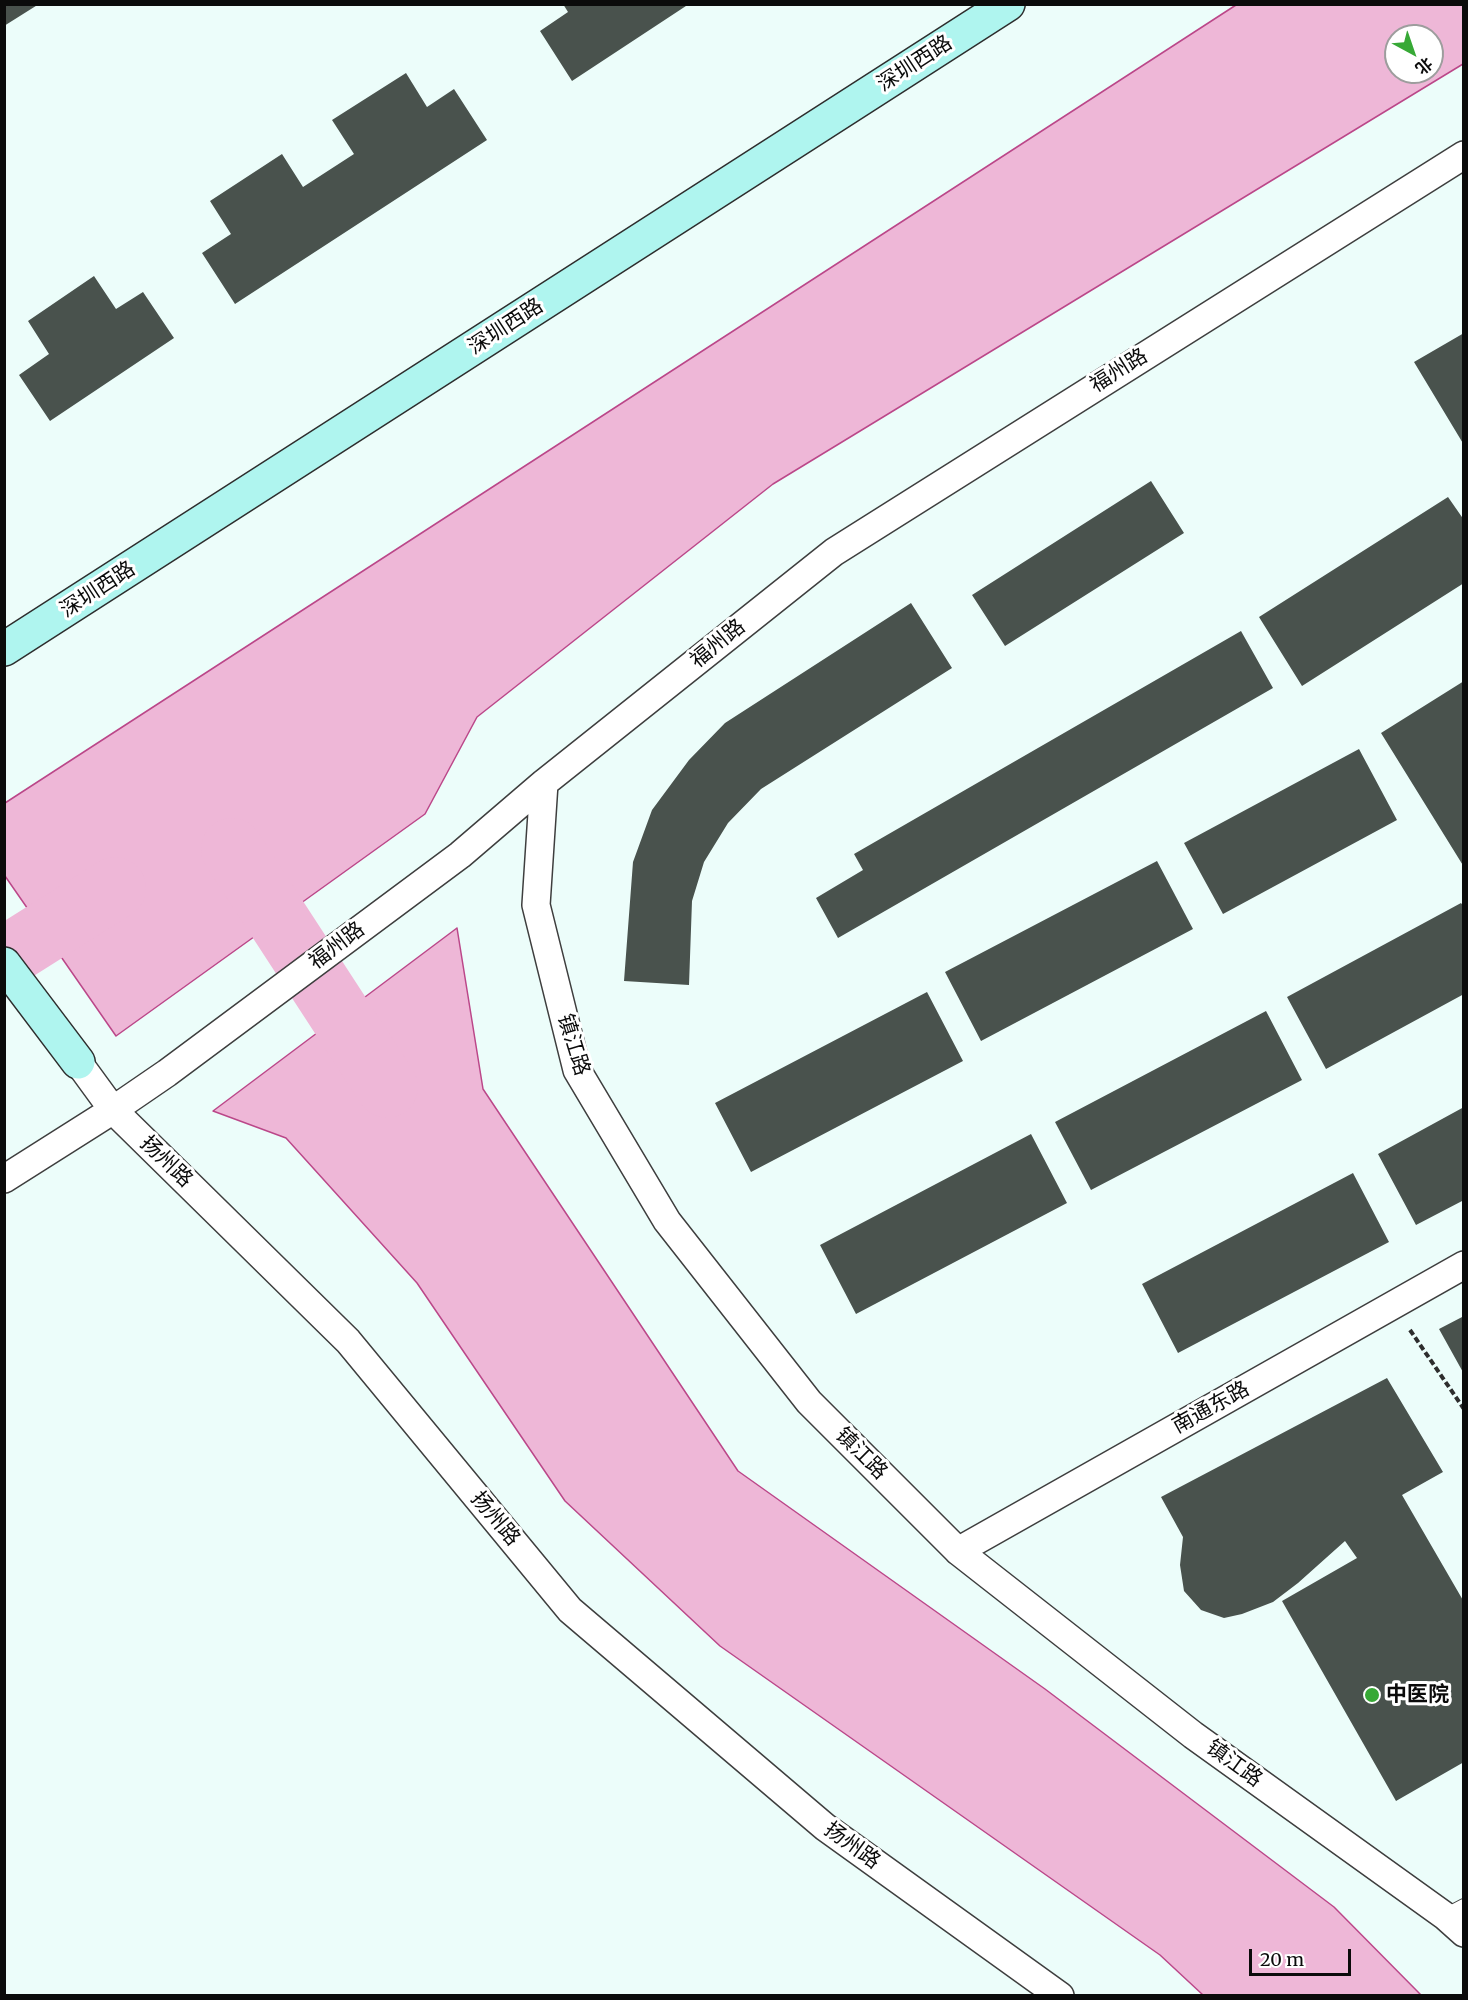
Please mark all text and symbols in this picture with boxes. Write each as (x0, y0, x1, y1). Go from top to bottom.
north arrow (1384, 24, 1444, 84)
street label: 深圳西路 (873, 31, 957, 97)
text: 北 (1412, 53, 1437, 79)
street label: 深圳西路 (464, 294, 548, 360)
street label: 福州路 (1086, 344, 1152, 398)
street label: 深圳西路 (56, 557, 140, 623)
street label: 福州路 (686, 614, 750, 674)
street label: 福州路 (304, 917, 370, 975)
street label: 镇江路 (552, 1011, 594, 1079)
street label: 扬州路 (135, 1131, 197, 1193)
street label: 南通东路 (1168, 1377, 1254, 1439)
street label: 镇江路 (830, 1423, 892, 1485)
street label: 扬州路 (465, 1487, 525, 1551)
place label: 中医院 (1386, 1682, 1449, 1708)
marker: 中医院 (1363, 1686, 1381, 1704)
street label: 镇江路 (1201, 1735, 1267, 1793)
street label: 扬州路 (819, 1817, 885, 1875)
scale bar (1252, 1937, 1354, 1975)
text: 20 m (1260, 1948, 1304, 1971)

